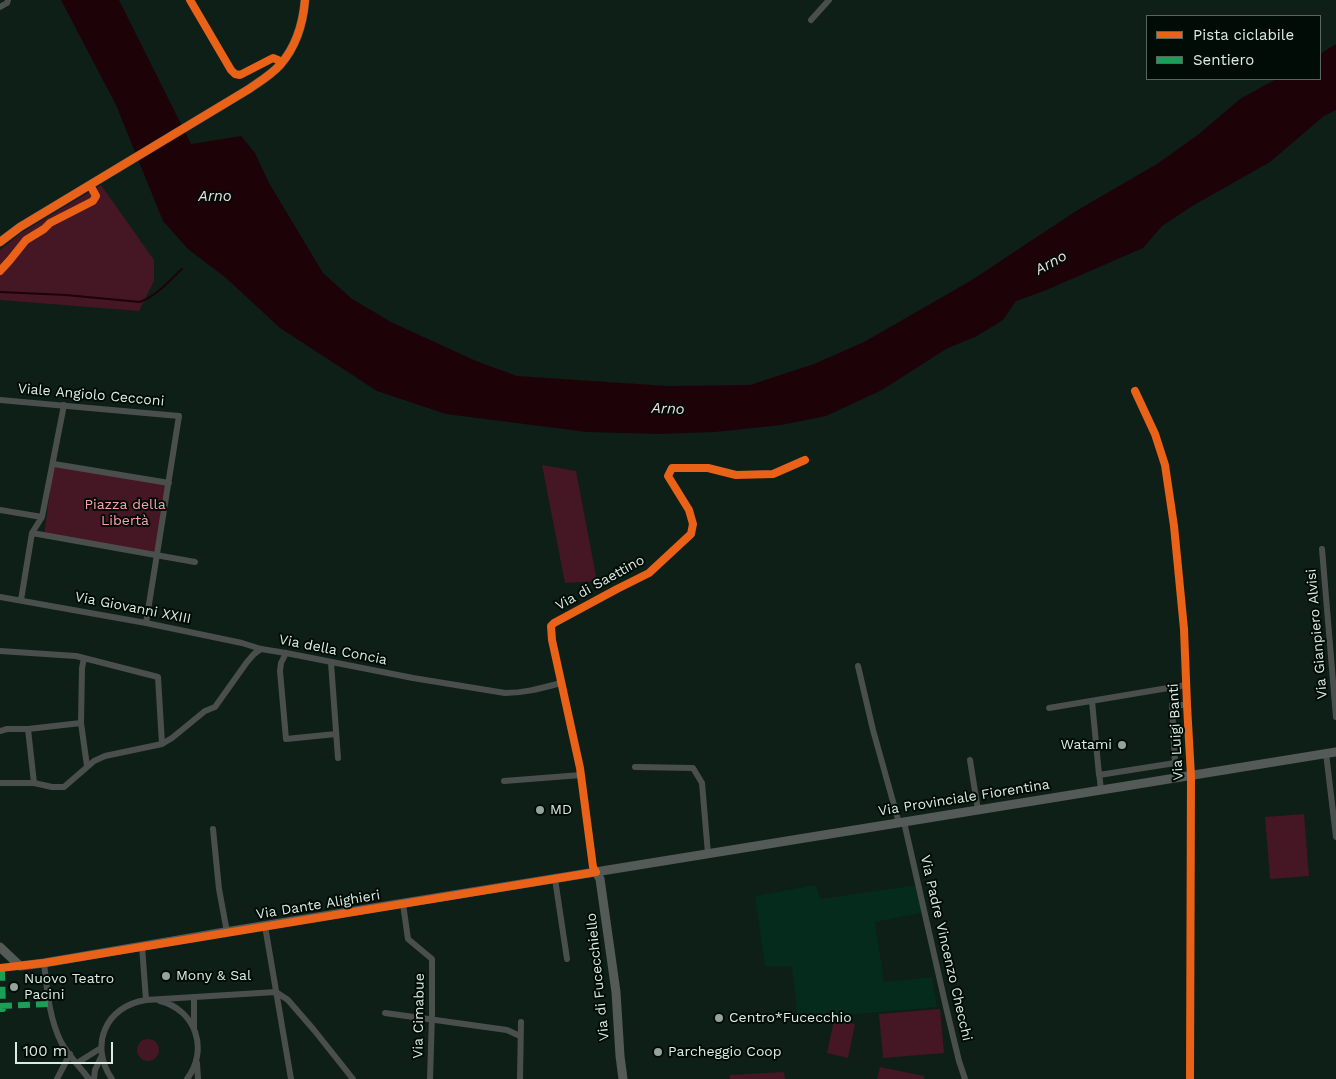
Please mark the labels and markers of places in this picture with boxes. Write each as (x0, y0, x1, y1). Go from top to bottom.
place label: Watami (1061, 737, 1112, 753)
marker: Watami (1116, 739, 1128, 751)
place label: MD (550, 802, 572, 818)
marker: MD (534, 804, 546, 816)
place label: Mony & Sal (176, 968, 251, 984)
marker: Mony & Sal (160, 970, 172, 982)
place label: Nuovo Teatro Pacini (24, 971, 114, 1004)
marker: Nuovo Teatro Pacini (8, 981, 20, 993)
place label: Centro*Fucecchio (729, 1010, 852, 1026)
marker: Centro*Fucecchio (713, 1012, 725, 1024)
place label: Parcheggio Coop (668, 1044, 782, 1060)
marker: Parcheggio Coop (652, 1046, 664, 1058)

